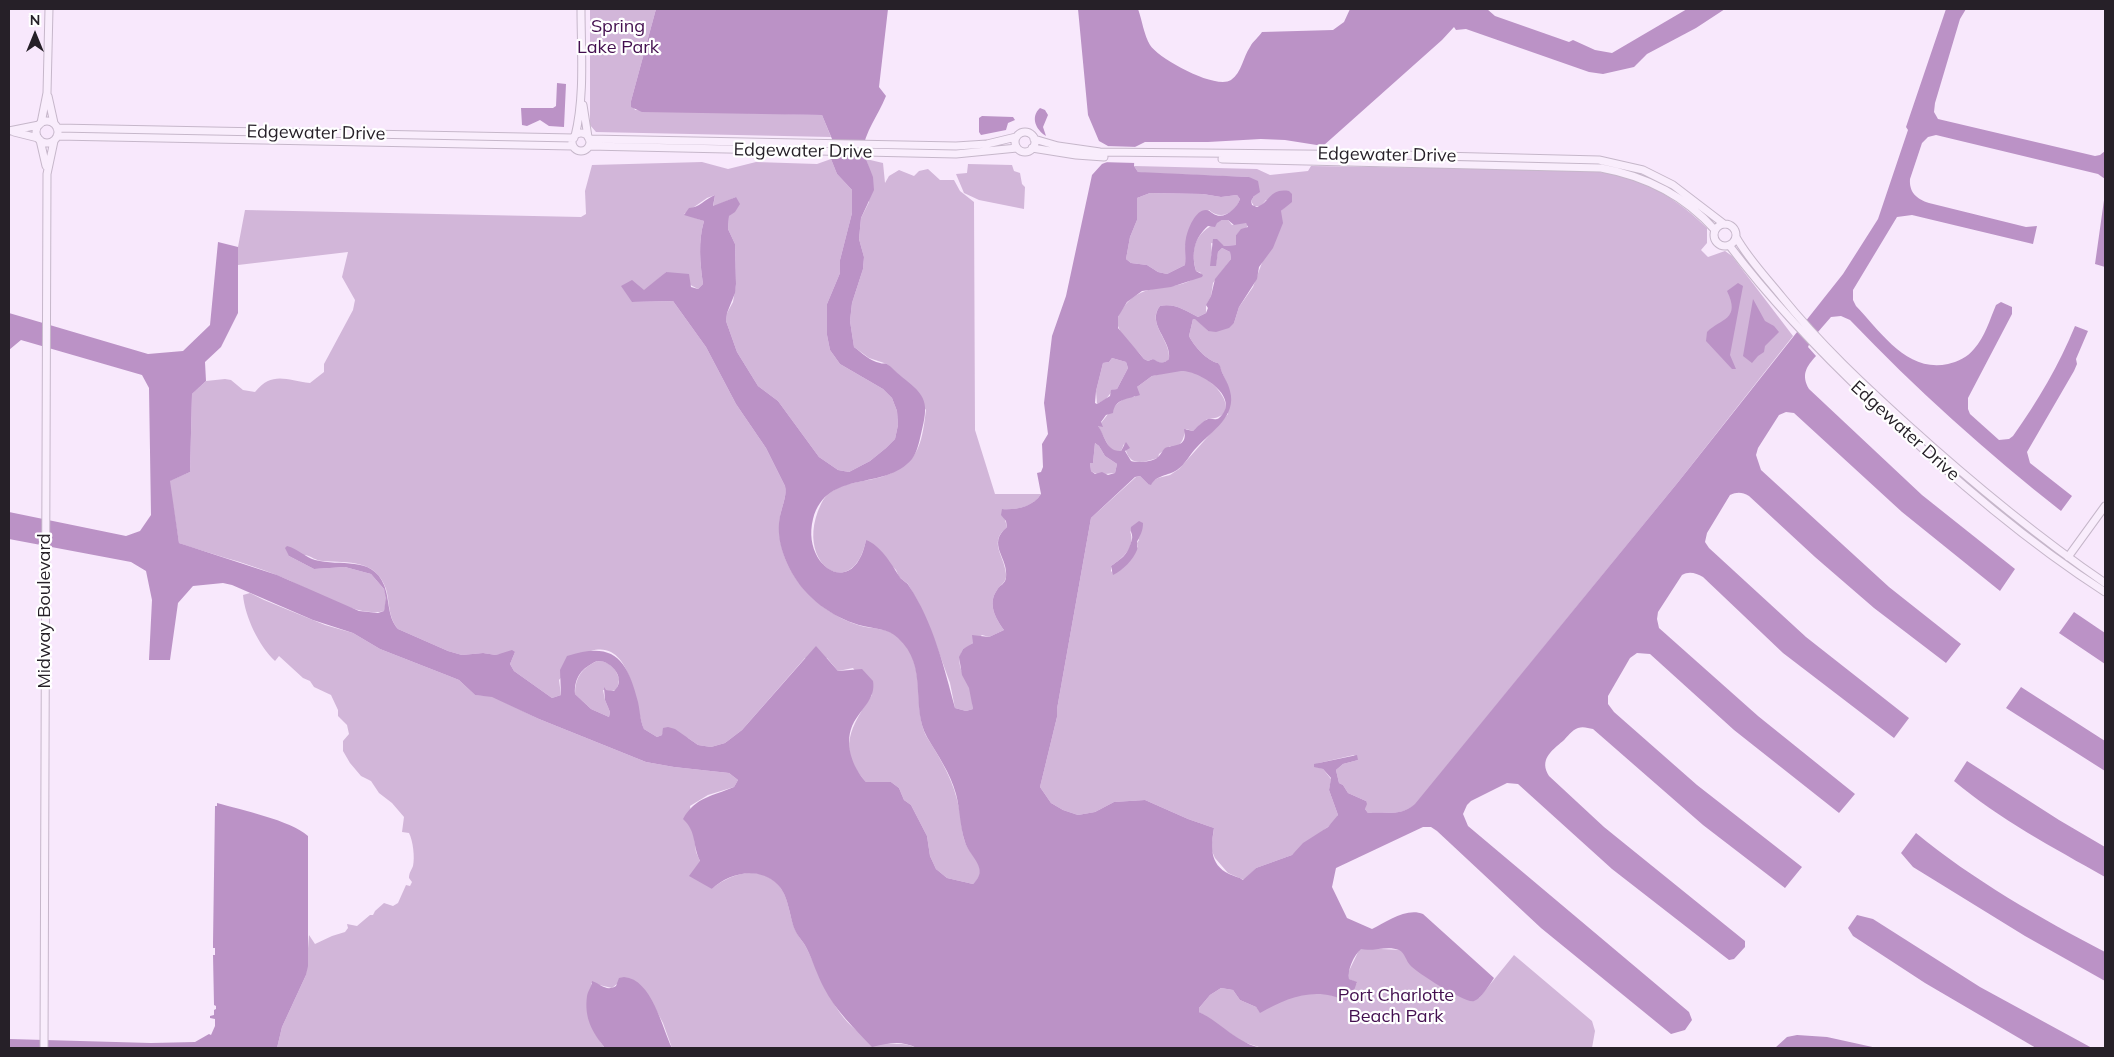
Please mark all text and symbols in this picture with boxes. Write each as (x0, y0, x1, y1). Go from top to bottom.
north arrow (10, 10, 60, 60)
text: N (30, 11, 40, 29)
park label: Spring Lake Park (577, 16, 659, 58)
street label: Edgewater Drive (246, 121, 386, 145)
street label: Edgewater Drive (733, 139, 873, 163)
street label: Edgewater Drive (1317, 143, 1457, 167)
street label: Edgewater Drive (1846, 377, 1964, 485)
street label: Midway Boulevard (34, 533, 56, 689)
park label: Port Charlotte Beach Park (1338, 985, 1454, 1028)

